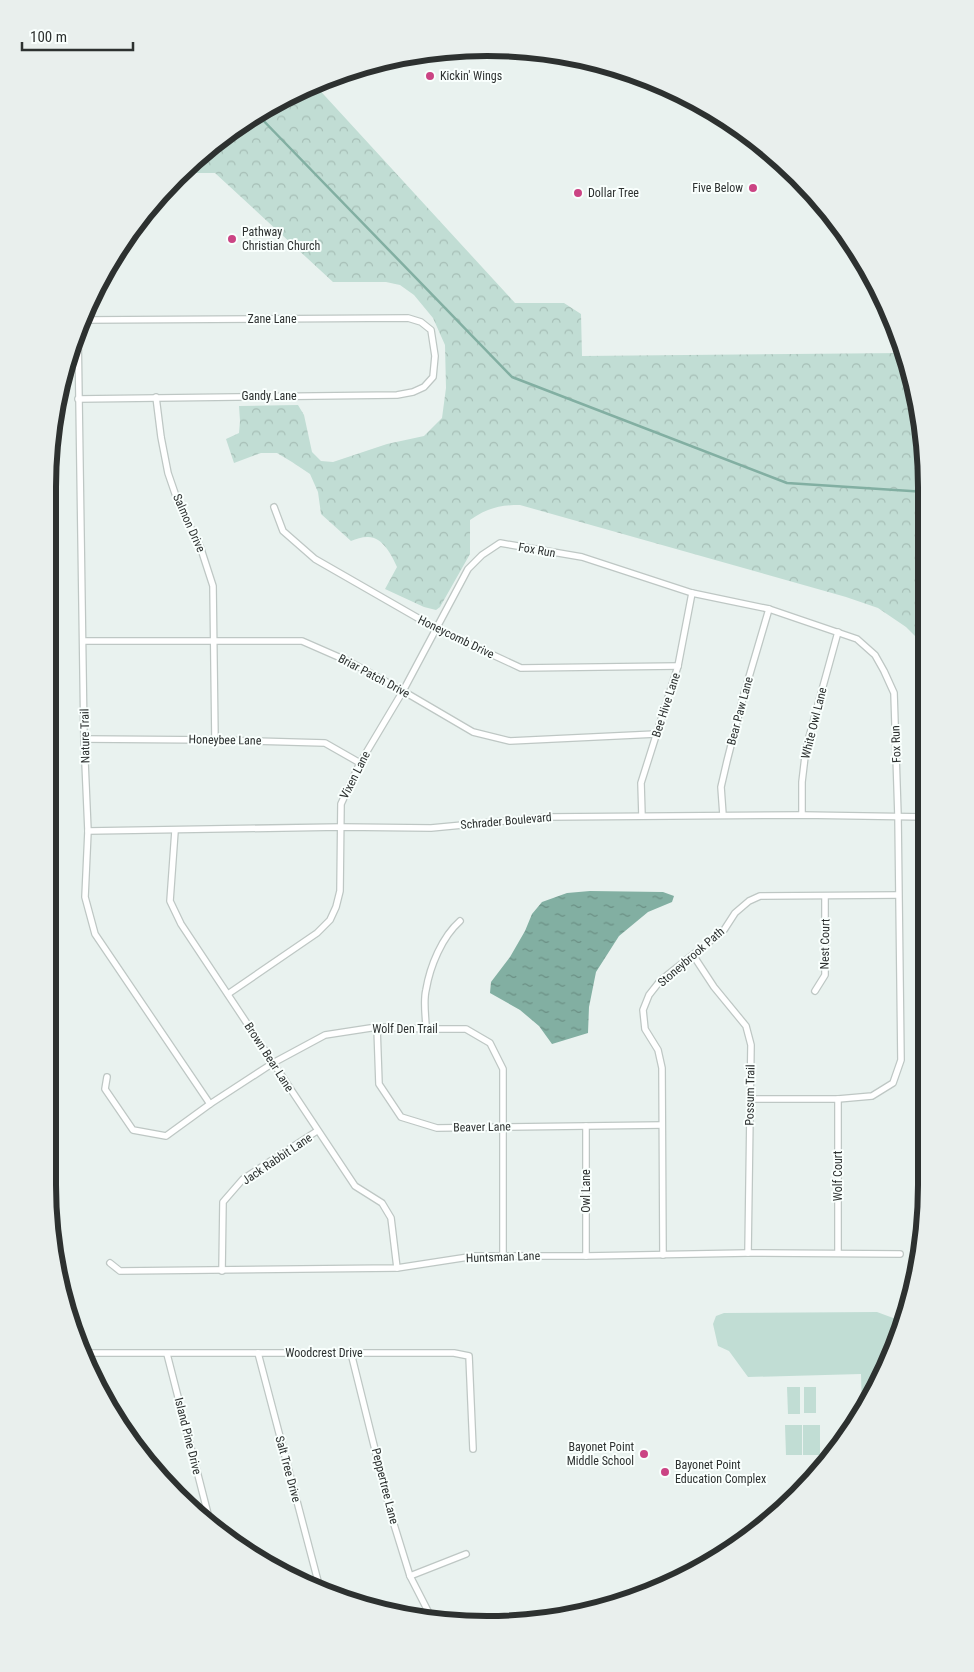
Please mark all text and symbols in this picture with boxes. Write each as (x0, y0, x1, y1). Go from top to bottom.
scale bar (22, 20, 134, 52)
text: 100 m (30, 28, 67, 46)
place label: Kickin' Wings (440, 69, 502, 83)
marker: Kickin' Wings (424, 70, 436, 82)
place label: Five Below (692, 181, 743, 195)
marker: Five Below (747, 182, 759, 194)
place label: Dollar Tree (588, 186, 639, 200)
marker: Dollar Tree (572, 187, 584, 199)
place label: Pathway Christian Church (242, 225, 321, 253)
marker: Pathway Christian Church (226, 233, 238, 245)
street label: Zane Lane (247, 312, 297, 326)
street label: Gandy Lane (241, 389, 297, 403)
street label: Salmon Drive (170, 492, 208, 555)
street label: Fox Run (517, 540, 557, 560)
street label: Honeycomb Drive (416, 613, 497, 662)
street label: Briar Patch Drive (336, 651, 413, 701)
street label: Bee Hive Lane (649, 671, 683, 739)
street label: Bear Paw Lane (724, 675, 756, 747)
street label: White Owl Lane (798, 686, 830, 760)
street label: Nature Trail (78, 709, 92, 763)
street label: Fox Run (888, 725, 904, 763)
street label: Honeybee Lane (189, 732, 262, 748)
street label: Vixen Lane (337, 748, 373, 801)
street label: Schrader Boulevard (460, 810, 552, 832)
street label: Nest Court (818, 918, 832, 970)
street label: Stoneybrook Path (655, 924, 727, 990)
street label: Brown Bear Lane (241, 1020, 297, 1095)
street label: Wolf Den Trail (372, 1022, 438, 1036)
street label: Possum Trail (742, 1064, 758, 1126)
street label: Beaver Lane (453, 1119, 511, 1135)
street label: Jack Rabbit Lane (239, 1130, 315, 1187)
street label: Wolf Court (831, 1150, 845, 1201)
street label: Owl Lane (579, 1169, 593, 1213)
street label: Huntsman Lane (466, 1249, 541, 1265)
street label: Woodcrest Drive (285, 1346, 363, 1360)
street label: Island Pine Drive (172, 1396, 204, 1476)
street label: Salt Tree Drive (272, 1434, 304, 1504)
place label: Bayonet Point Middle School (567, 1440, 634, 1468)
street label: Peppertree Lane (369, 1447, 401, 1526)
marker: Bayonet Point Middle School (638, 1448, 650, 1460)
place label: Bayonet Point Education Complex (675, 1458, 766, 1486)
marker: Bayonet Point Education Complex (659, 1466, 671, 1478)

